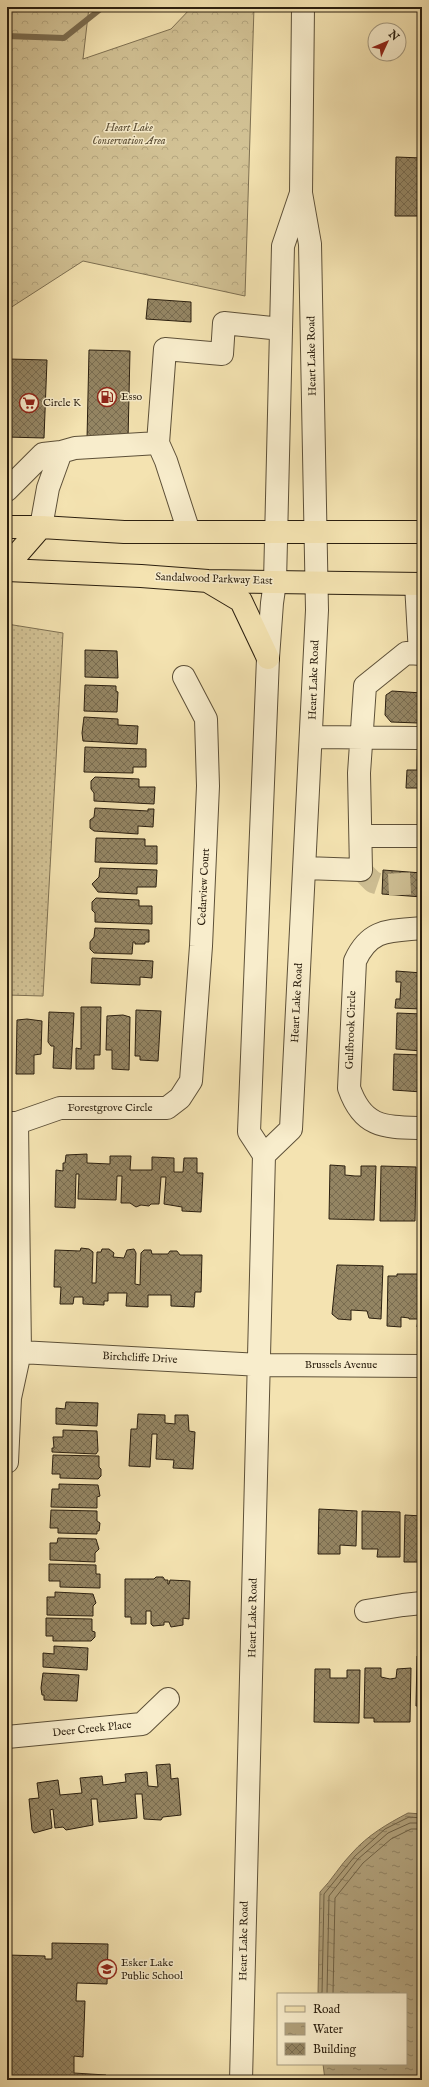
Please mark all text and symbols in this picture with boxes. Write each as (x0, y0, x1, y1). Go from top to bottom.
north arrow (367, 22, 407, 62)
text: N (384, 27, 402, 44)
park label: Heart Lake Conservation Area (92, 121, 166, 148)
street label: Heart Lake Road (304, 316, 320, 396)
fuel station icon: Esso (96, 386, 118, 408)
place label: Esso (121, 390, 142, 404)
supermarket icon: Circle K (18, 392, 40, 414)
place label: Circle K (43, 396, 82, 410)
street label: Sandalwood Parkway East (155, 570, 273, 588)
street label: Heart Lake Road (306, 640, 322, 720)
street label: Cedarview Court (195, 848, 213, 926)
street label: Heart Lake Road (288, 963, 306, 1043)
street label: Gulfbrook Circle (343, 990, 359, 1070)
street label: Forestgrove Circle (67, 1101, 153, 1115)
street label: Birchcliffe Drive (102, 1349, 178, 1367)
street label: Brussels Avenue (305, 1358, 377, 1372)
street label: Heart Lake Road (245, 1578, 261, 1658)
street label: Deer Creek Place (52, 1718, 132, 1740)
street label: Heart Lake Road (236, 1901, 252, 1981)
place label: Esker Lake Public School (121, 1956, 183, 1983)
school or university icon: Esker Lake Public School (96, 1958, 118, 1980)
legend (277, 1993, 407, 2065)
text: Road (313, 2002, 341, 2017)
text: Water (313, 2022, 344, 2037)
text: Building (313, 2042, 357, 2057)

